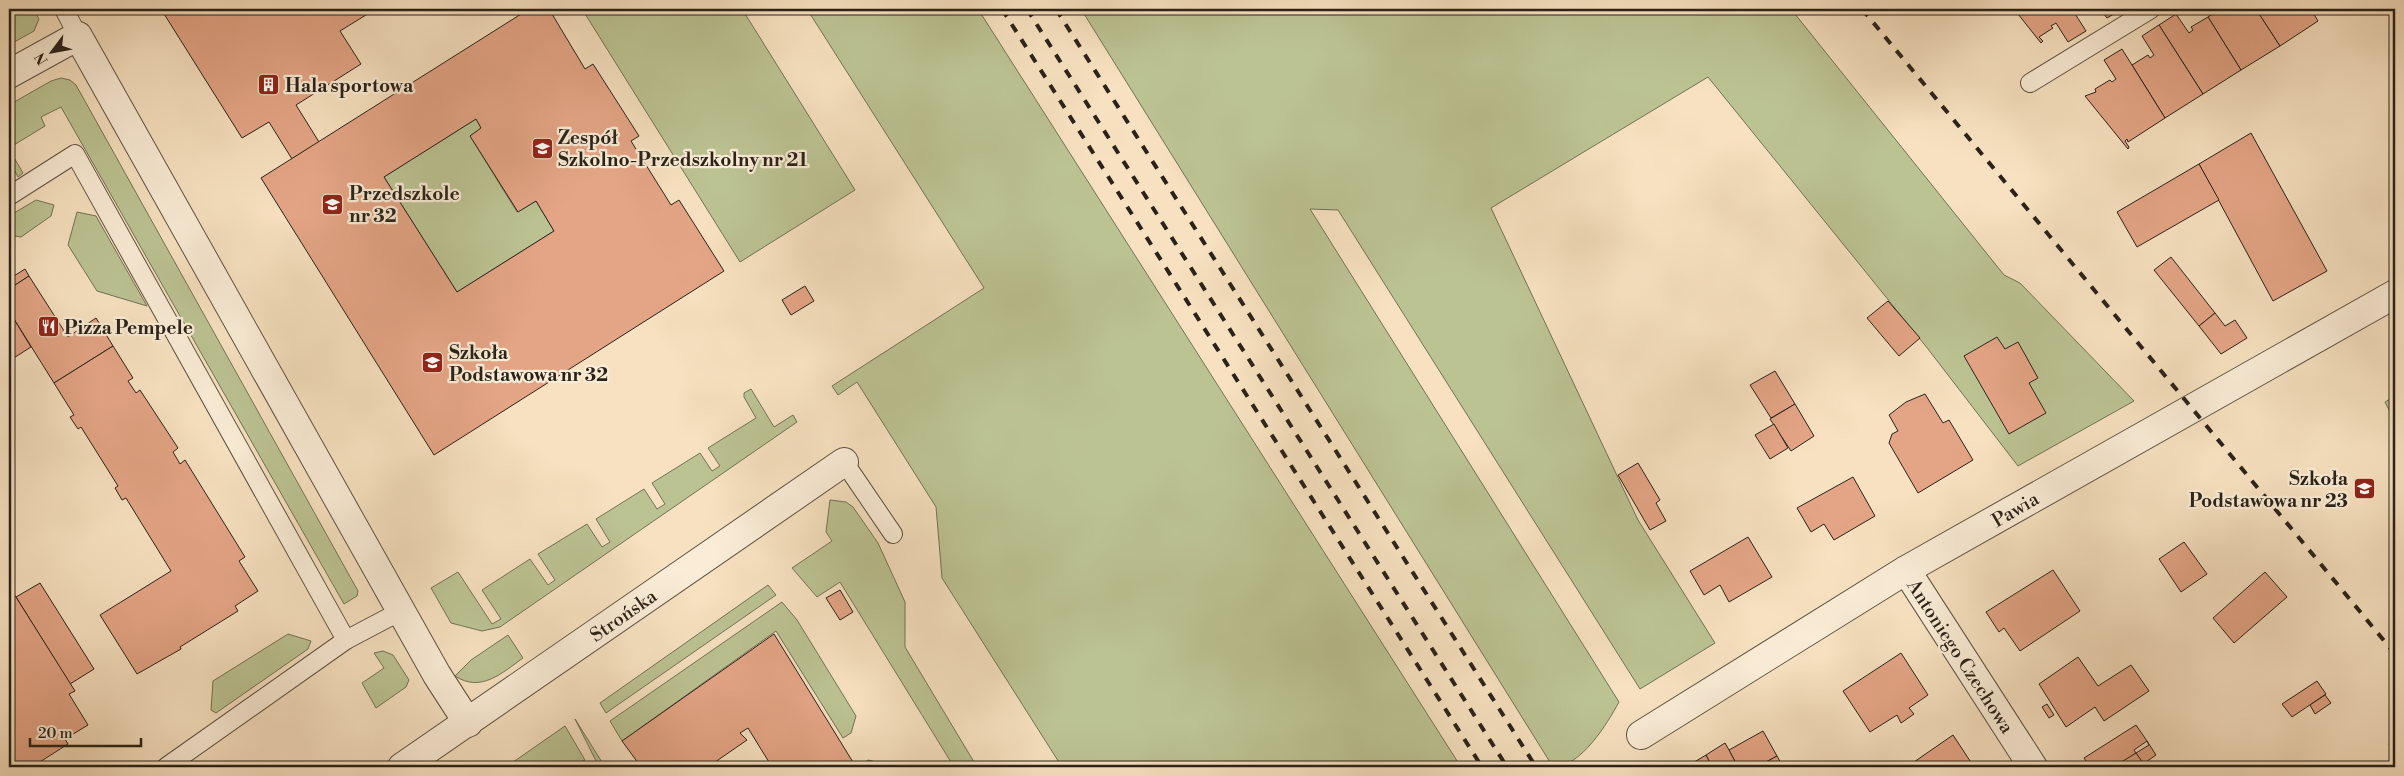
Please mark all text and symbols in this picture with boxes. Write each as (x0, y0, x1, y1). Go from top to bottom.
north arrow (28, 28, 78, 78)
text: N (31, 49, 52, 68)
building icon: Hala sportowa (257, 73, 281, 97)
place label: Hala sportowa (285, 74, 414, 98)
place label: Zespół Szkolno-Przedszkolny nr 21 (558, 126, 808, 172)
school or university icon: Zespół Szkolno-Przedszkolny nr 21 (530, 136, 554, 160)
place label: Przedszkole nr 32 (349, 182, 460, 228)
school or university icon: Przedszkole nr 32 (321, 192, 345, 216)
restaurant icon: Pizza Pempele (36, 315, 60, 339)
place label: Pizza Pempele (64, 316, 193, 340)
place label: Szkoła Podstawowa nr 32 (449, 341, 608, 387)
school or university icon: Szkoła Podstawowa nr 32 (421, 351, 445, 375)
place label: Szkoła Podstawowa nr 23 (2189, 467, 2349, 513)
school or university icon: Szkoła Podstawowa nr 23 (2352, 477, 2376, 501)
street label: Pawia (1988, 487, 2044, 533)
street label: Antoniego Czechowa (1901, 574, 2019, 738)
street label: Strońska (586, 584, 662, 647)
scale bar (30, 716, 141, 748)
text: 20 m (38, 724, 73, 743)

